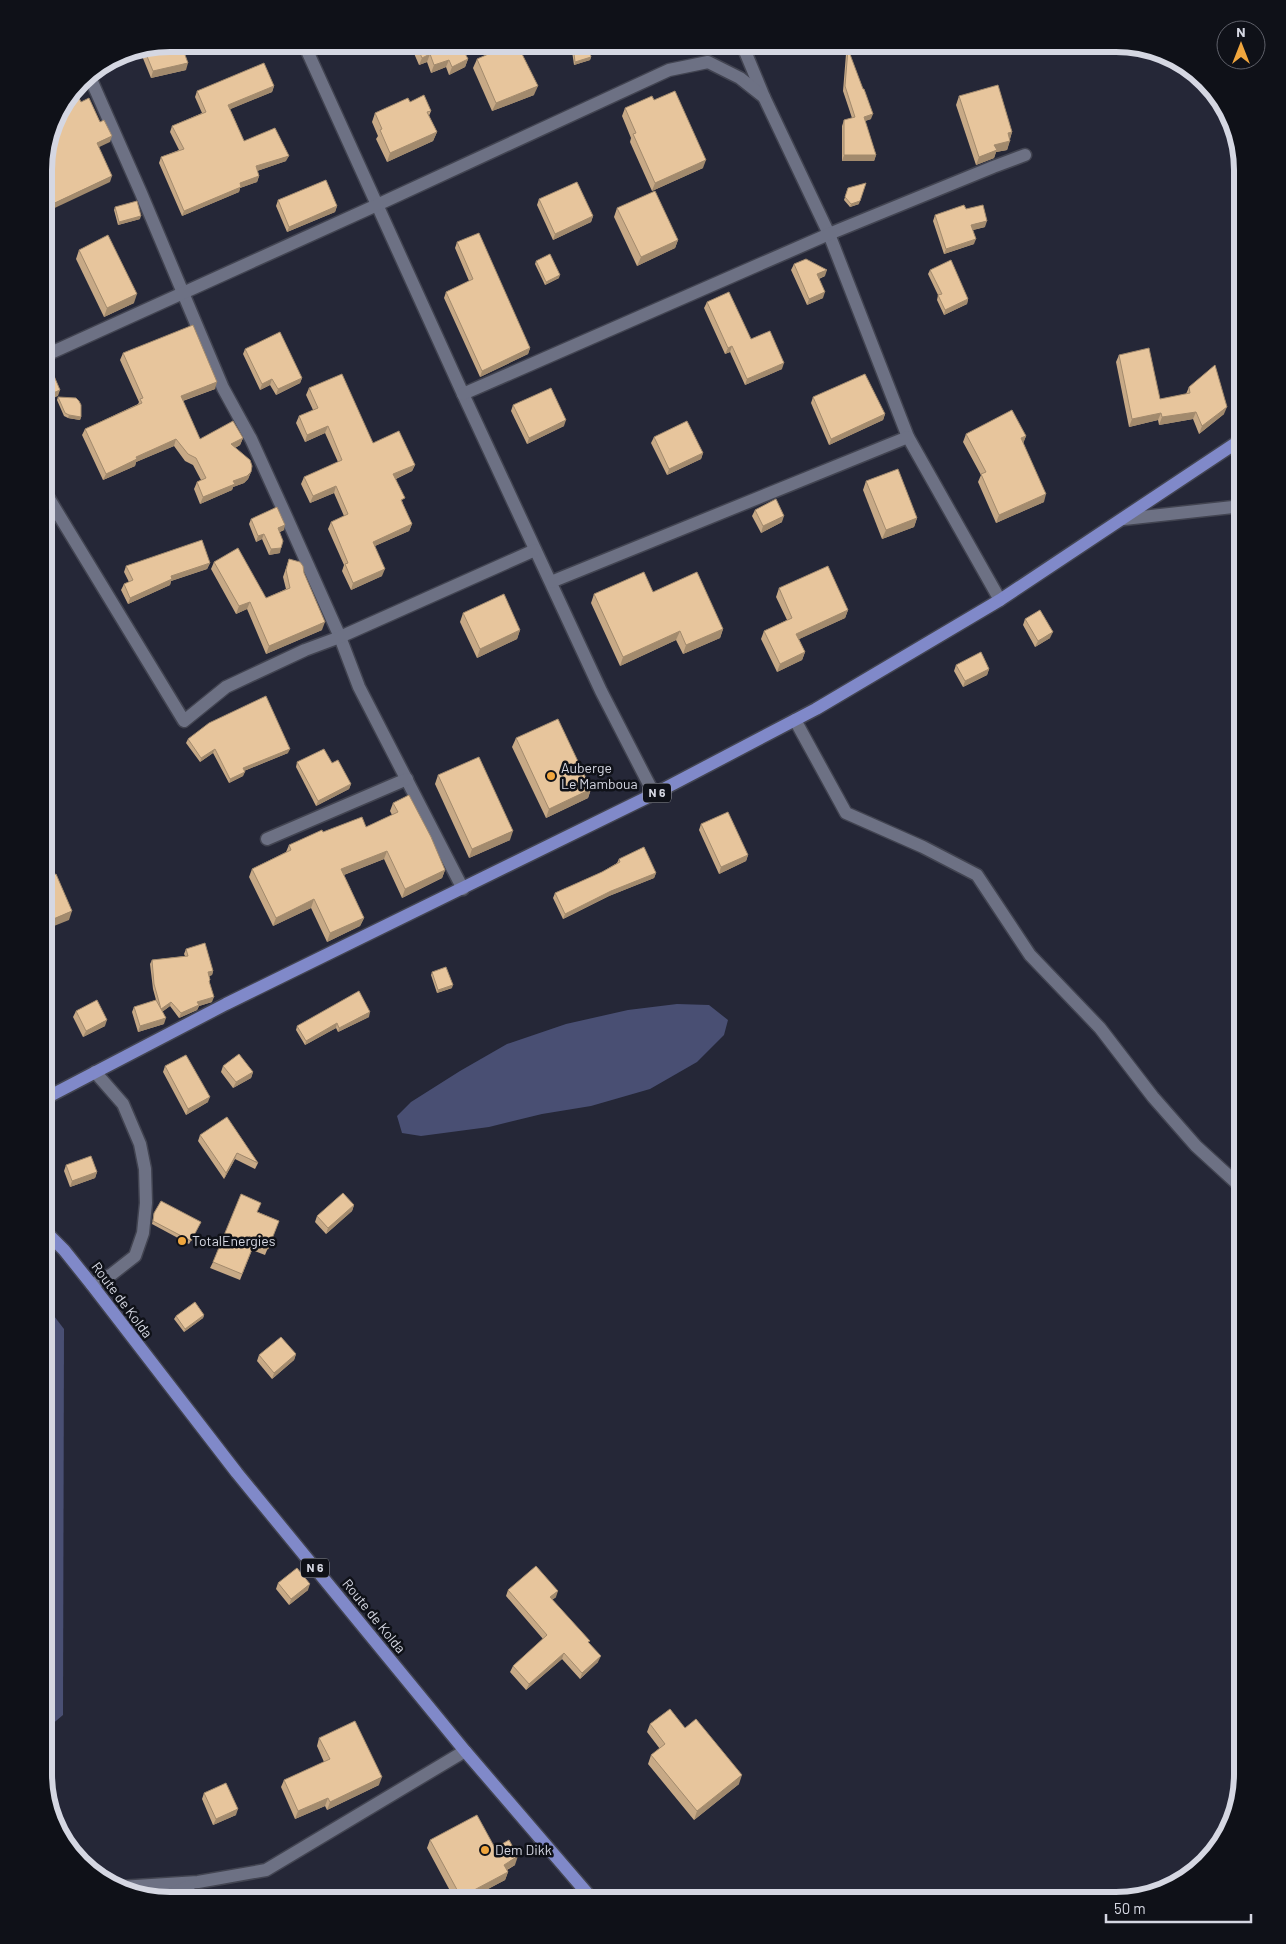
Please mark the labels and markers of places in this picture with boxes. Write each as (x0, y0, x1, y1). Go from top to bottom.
place label: Auberge Le Mamboua (561, 759, 638, 792)
marker: Auberge Le Mamboua (545, 770, 557, 782)
place label: TotalEnergies (192, 1232, 276, 1249)
marker: TotalEnergies (176, 1235, 188, 1247)
place label: Dem Dikk (495, 1841, 552, 1858)
marker: Dem Dikk (479, 1844, 491, 1856)

